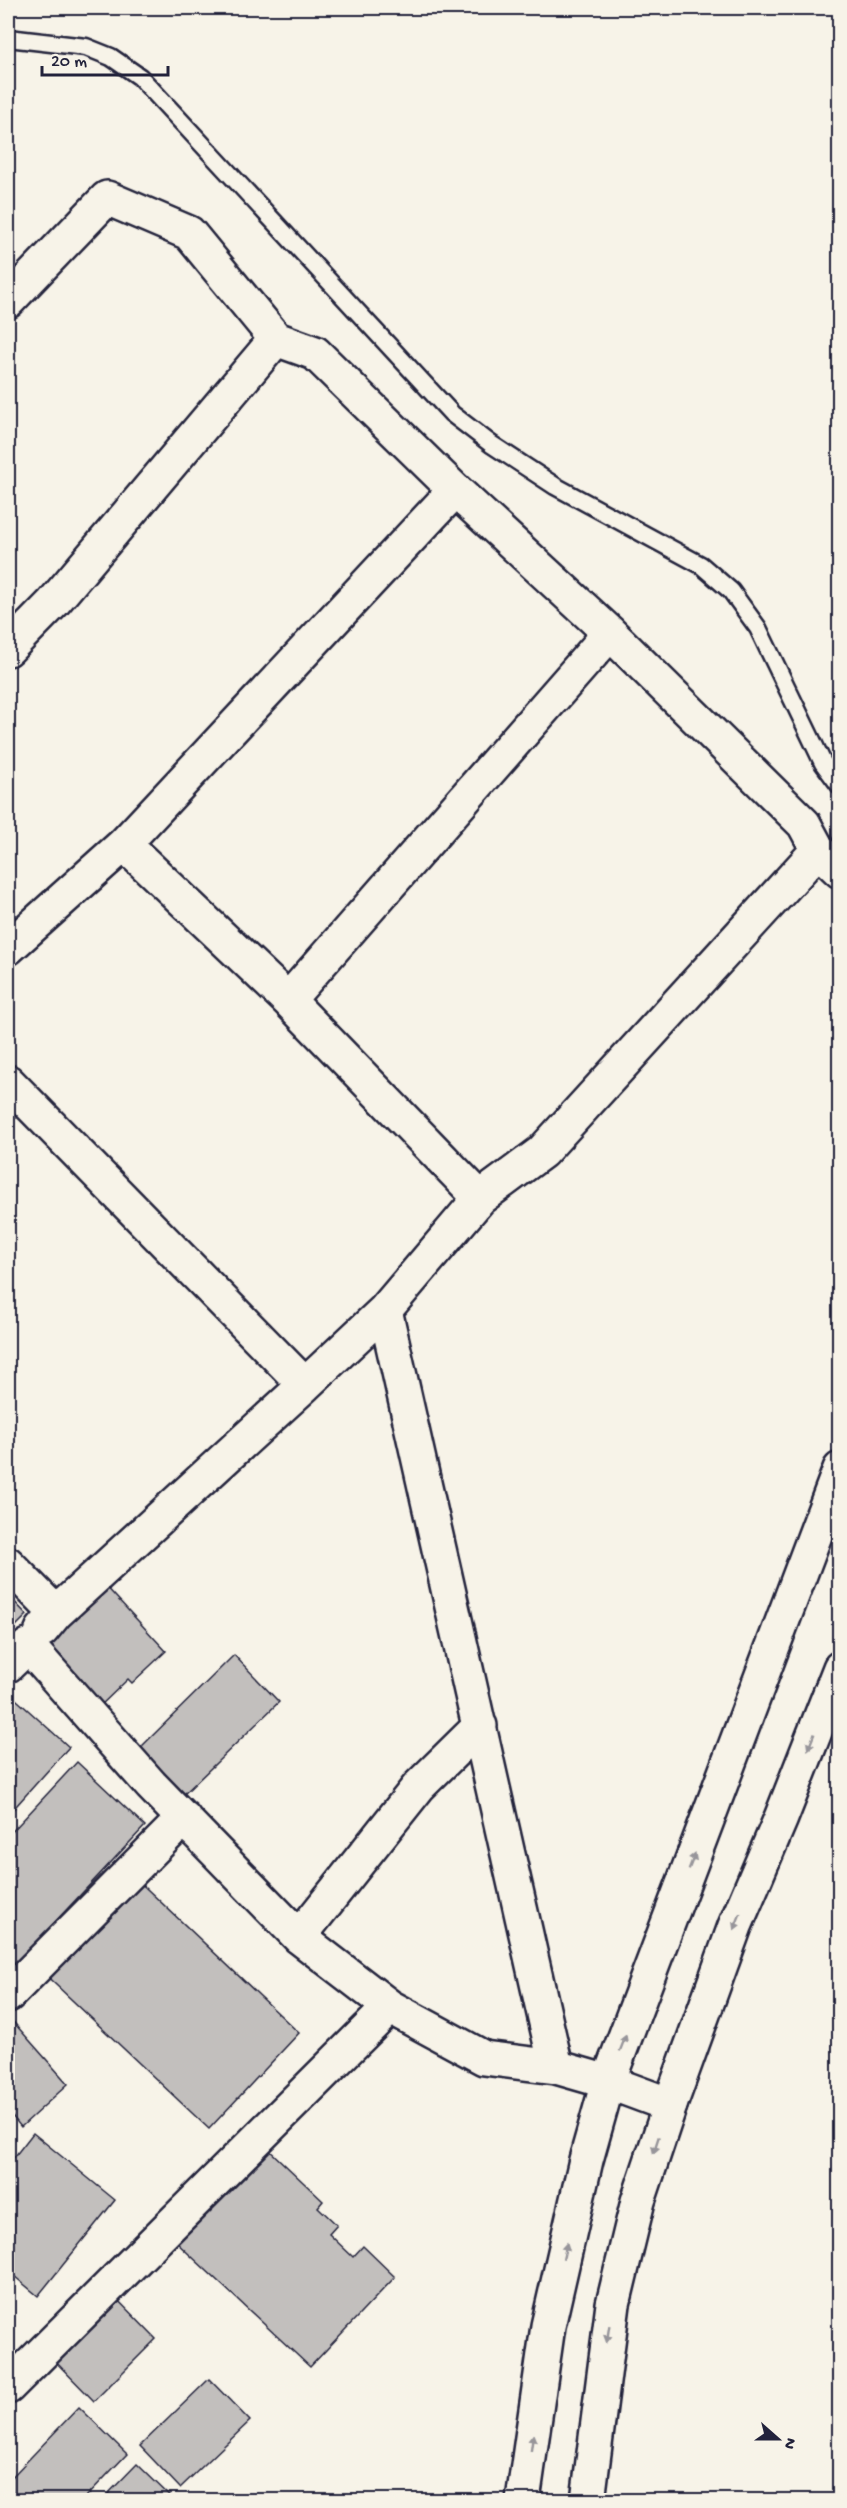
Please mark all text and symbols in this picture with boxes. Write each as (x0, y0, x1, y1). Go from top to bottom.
scale bar (42, 39, 168, 77)
text: 20 m (51, 52, 87, 73)
one-way arrow (806, 1733, 815, 1751)
one-way arrow (687, 1851, 697, 1869)
one-way arrow (732, 1914, 742, 1932)
one-way arrow (619, 2034, 628, 2052)
one-way arrow (651, 2136, 661, 2154)
one-way arrow (561, 2241, 570, 2260)
one-way arrow (604, 2325, 613, 2344)
north arrow (748, 2409, 808, 2469)
one-way arrow (527, 2433, 536, 2452)
text: N (778, 2435, 799, 2452)

